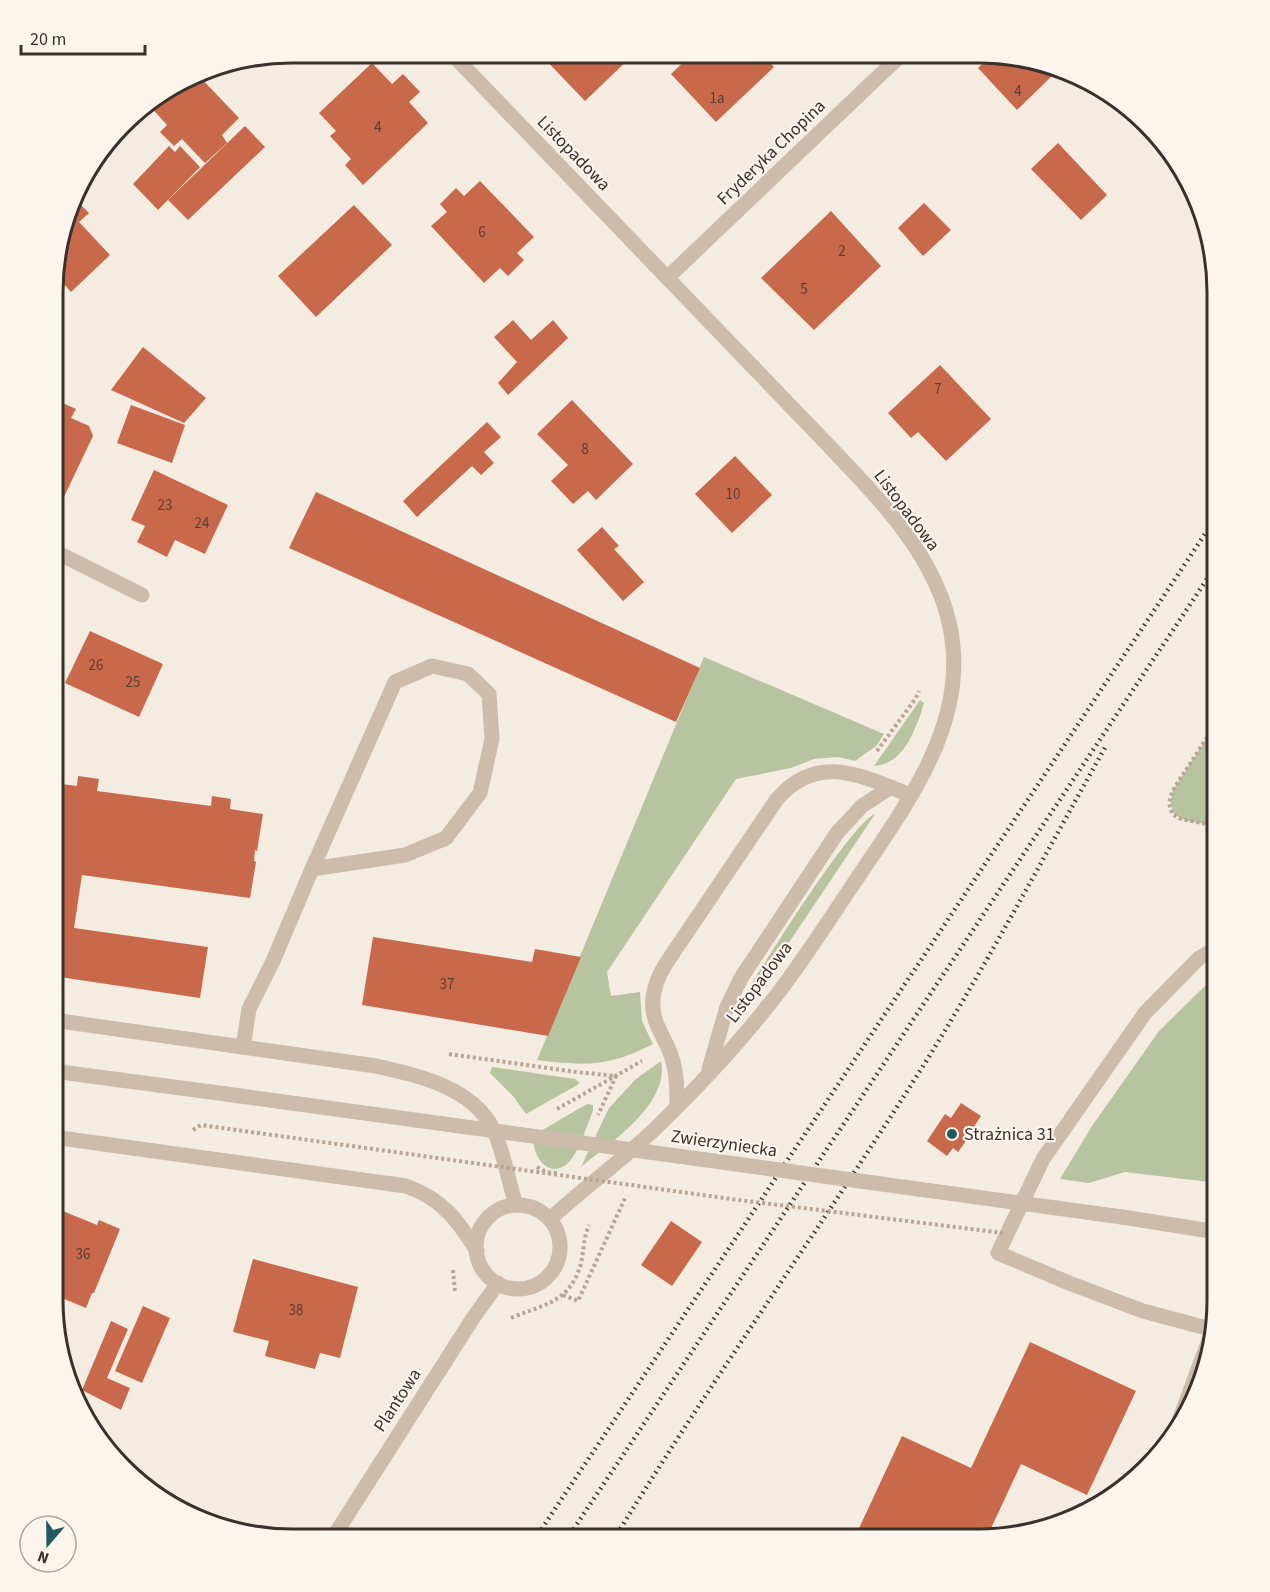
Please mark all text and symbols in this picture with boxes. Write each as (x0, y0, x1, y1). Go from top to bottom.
scale bar (21, 18, 146, 56)
text: 20 m (30, 27, 66, 52)
house number: 4 (1014, 81, 1022, 102)
house number: 1a (709, 88, 725, 109)
street label: Fryderyka Chopina (712, 94, 831, 211)
street label: Listopadowa (531, 110, 616, 197)
house number: 4 (374, 117, 382, 138)
house number: 6 (478, 222, 486, 243)
house number: 2 (838, 241, 846, 262)
house number: 5 (800, 279, 808, 300)
house number: 7 (934, 379, 942, 400)
house number: 8 (581, 439, 589, 460)
street label: Listopadowa (868, 464, 946, 556)
house number: 10 (726, 484, 740, 505)
house number: 23 (158, 495, 172, 516)
house number: 24 (195, 513, 210, 534)
house number: 26 (89, 655, 103, 676)
house number: 25 (126, 672, 140, 693)
street label: Listopadowa (720, 936, 798, 1028)
house number: 37 (440, 974, 454, 995)
place label: Strażnica 31 (964, 1122, 1055, 1147)
street label: Zwierzyniecka (669, 1124, 779, 1163)
marker: Strażnica 31 (945, 1127, 959, 1141)
house number: 36 (76, 1244, 90, 1265)
house number: 38 (289, 1300, 303, 1321)
street label: Plantowa (368, 1364, 427, 1437)
north arrow (18, 1514, 78, 1574)
text: N (34, 1545, 52, 1569)

